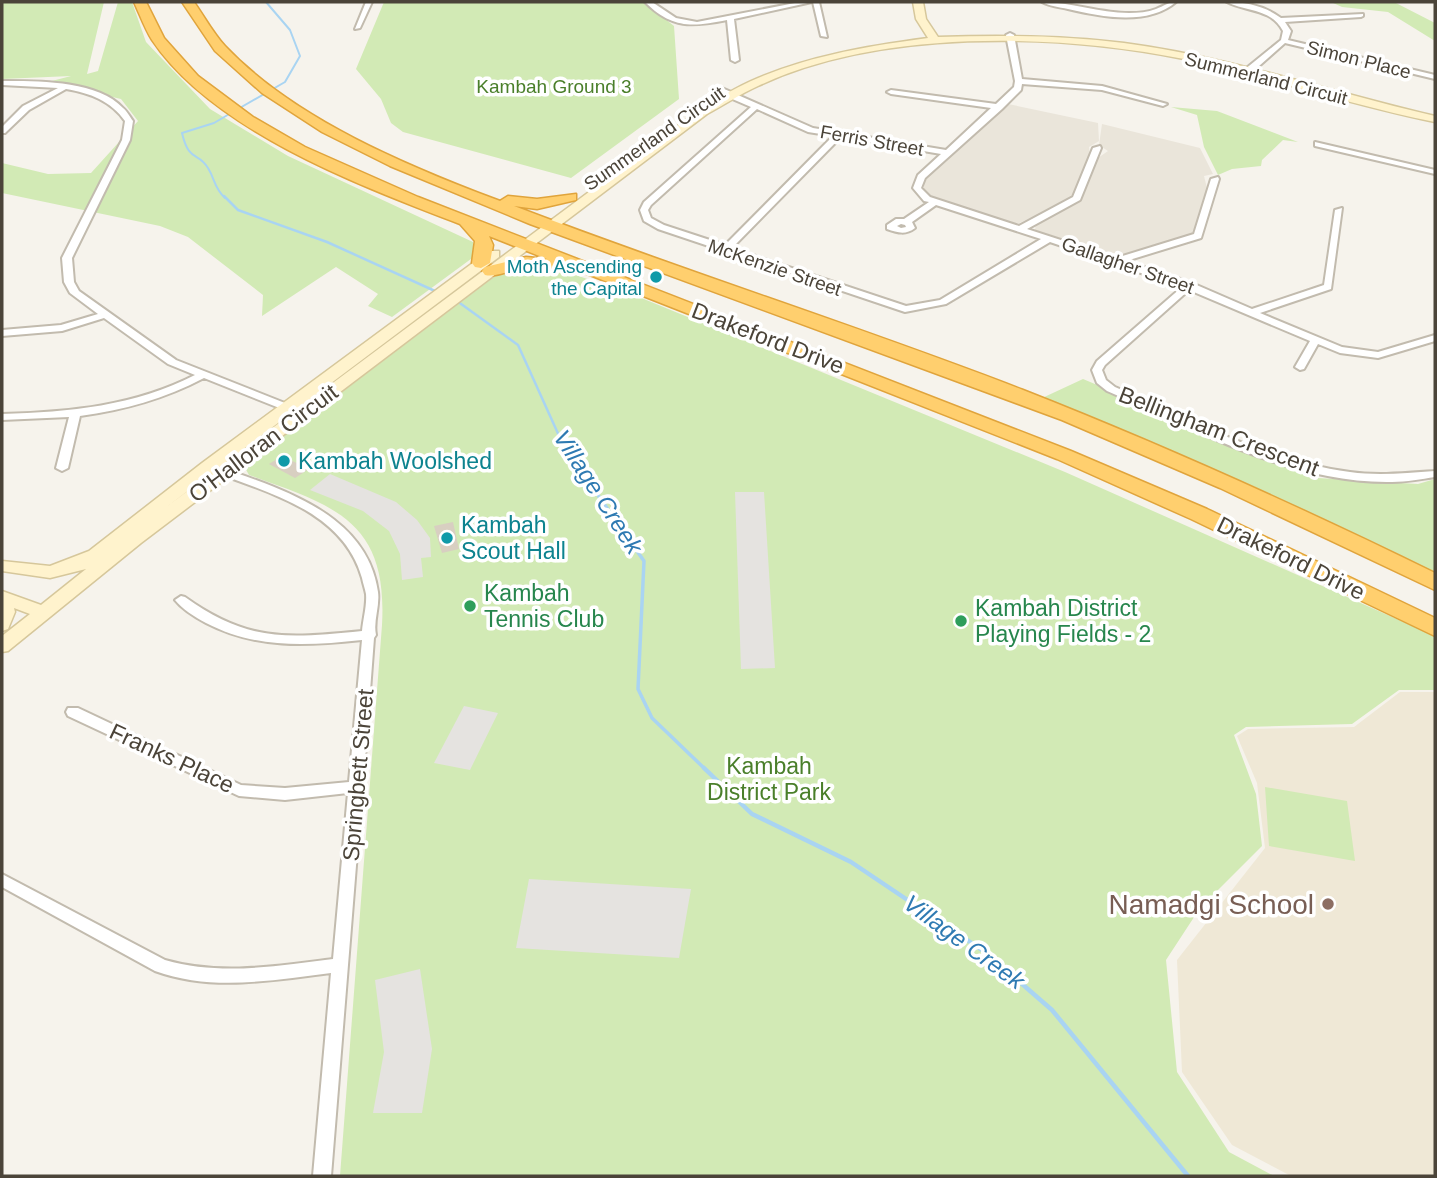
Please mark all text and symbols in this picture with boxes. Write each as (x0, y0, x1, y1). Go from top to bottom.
street label: Simon Place (1305, 36, 1413, 83)
street label: Summerland Circuit (1182, 48, 1350, 109)
park label: Kambah Ground 3 (476, 76, 632, 97)
street label: Summerland Circuit (580, 82, 729, 195)
street label: Ferris Street (819, 121, 926, 160)
street label: Gallagher Street (1059, 233, 1197, 298)
street label: McKenzie Street (706, 235, 845, 300)
place label: Moth Ascending the Capital (507, 256, 642, 299)
marker: Moth Ascending the Capital (648, 269, 664, 285)
street label: Drakeford Drive (688, 297, 848, 379)
street label: O'Halloran Circuit (183, 378, 343, 507)
street label: Bellingham Crescent (1115, 381, 1323, 481)
water label: Village Creek (548, 425, 650, 560)
place label: Kambah Woolshed (298, 448, 492, 474)
marker: Kambah Woolshed (276, 453, 292, 469)
street label: Drakeford Drive (1213, 511, 1369, 605)
place label: Kambah Scout Hall (461, 512, 566, 564)
marker: Kambah Scout Hall (439, 530, 455, 546)
place label: Kambah Tennis Club (484, 580, 604, 632)
place label: Kambah District Playing Fields - 2 (975, 595, 1151, 647)
marker: Kambah Tennis Club (462, 598, 478, 614)
marker: Kambah District Playing Fields - 2 (953, 613, 969, 629)
street label: Springbett Street (338, 687, 379, 862)
street label: Franks Place (106, 718, 238, 798)
park label: Kambah District Park (707, 753, 831, 805)
water label: Village Creek (899, 889, 1031, 996)
place label: Namadgi School (1109, 889, 1314, 920)
marker: Namadgi School (1320, 896, 1336, 912)

